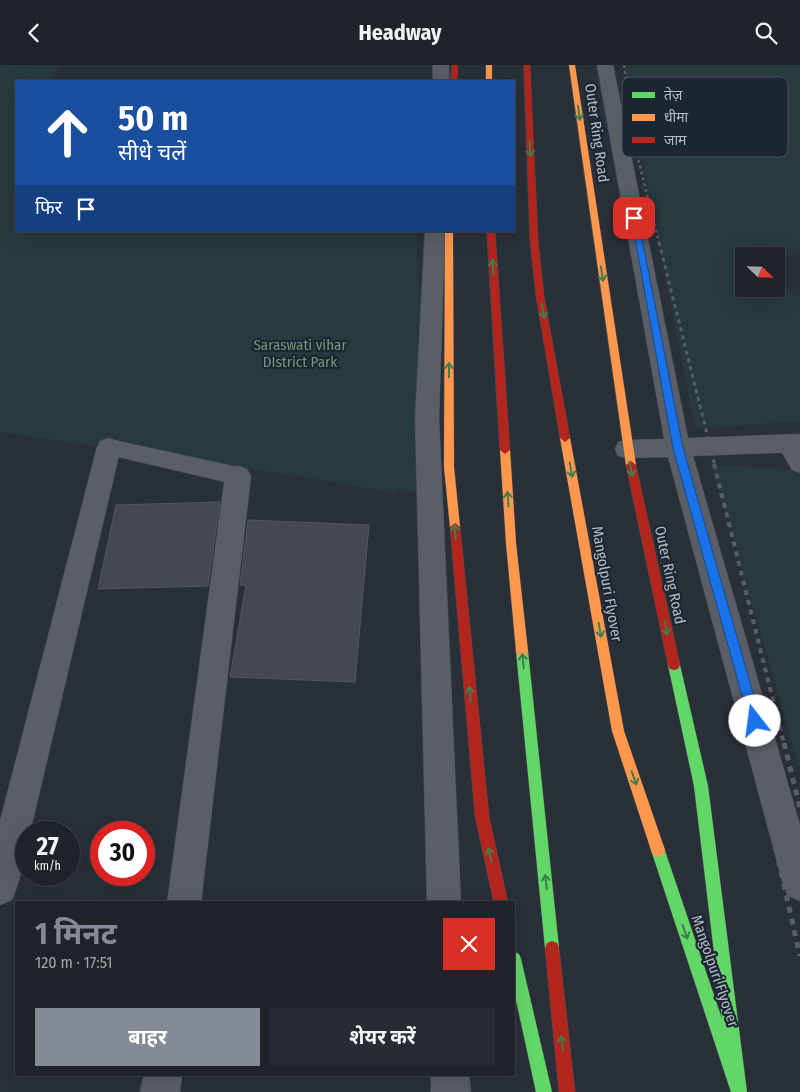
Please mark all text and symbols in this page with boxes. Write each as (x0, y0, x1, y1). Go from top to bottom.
icon: back (20, 19, 48, 47)
text: Headway (359, 19, 441, 46)
icon: search (752, 19, 780, 47)
legend (622, 77, 788, 157)
street label: Outer Ring Road (581, 82, 613, 184)
text: तेज़ (664, 86, 683, 104)
text: 50 m (118, 97, 188, 139)
icon: ahead (35, 100, 100, 165)
one-way arrow (574, 105, 584, 121)
text: धीमा (664, 109, 689, 126)
text: जाम (664, 132, 687, 149)
text: सीधे चलें (118, 139, 186, 166)
one-way arrow (526, 140, 535, 156)
icon: arrive (72, 195, 100, 223)
text: फिर (35, 196, 62, 219)
pin (613, 197, 655, 239)
icon: arrive (620, 204, 648, 232)
north arrow (735, 247, 785, 297)
map controls (735, 247, 785, 297)
one-way arrow (488, 259, 498, 275)
one-way arrow (597, 266, 607, 282)
one-way arrow (538, 302, 548, 318)
park label: Saraswati vihar DIstrict Park (253, 336, 347, 371)
one-way arrow (444, 362, 454, 378)
one-way arrow (627, 461, 636, 477)
one-way arrow (567, 462, 577, 478)
one-way arrow (504, 491, 513, 507)
one-way arrow (451, 524, 460, 540)
street label: Outer Ring Road (651, 524, 689, 626)
street label: Mangolpuri Flyover (588, 525, 626, 644)
one-way arrow (662, 620, 671, 636)
one-way arrow (596, 622, 606, 638)
one-way arrow (518, 653, 528, 669)
one-way arrow (466, 686, 475, 702)
position arrow (728, 694, 780, 746)
one-way arrow (630, 769, 639, 785)
speed limit sign: 30 (90, 821, 155, 886)
text: 27 (36, 832, 59, 862)
one-way arrow (485, 847, 495, 863)
text: km/h (34, 859, 61, 873)
one-way arrow (541, 874, 550, 890)
street label: Mangolpuri Flyover (687, 913, 743, 1030)
text: 1 मिनट (35, 916, 117, 952)
button: close (443, 918, 495, 970)
one-way arrow (681, 923, 691, 939)
text: 120 m · 17:51 (35, 953, 113, 972)
button: बाहर (35, 1008, 260, 1066)
button: शेयर करें (270, 1008, 495, 1066)
one-way arrow (557, 1036, 567, 1052)

